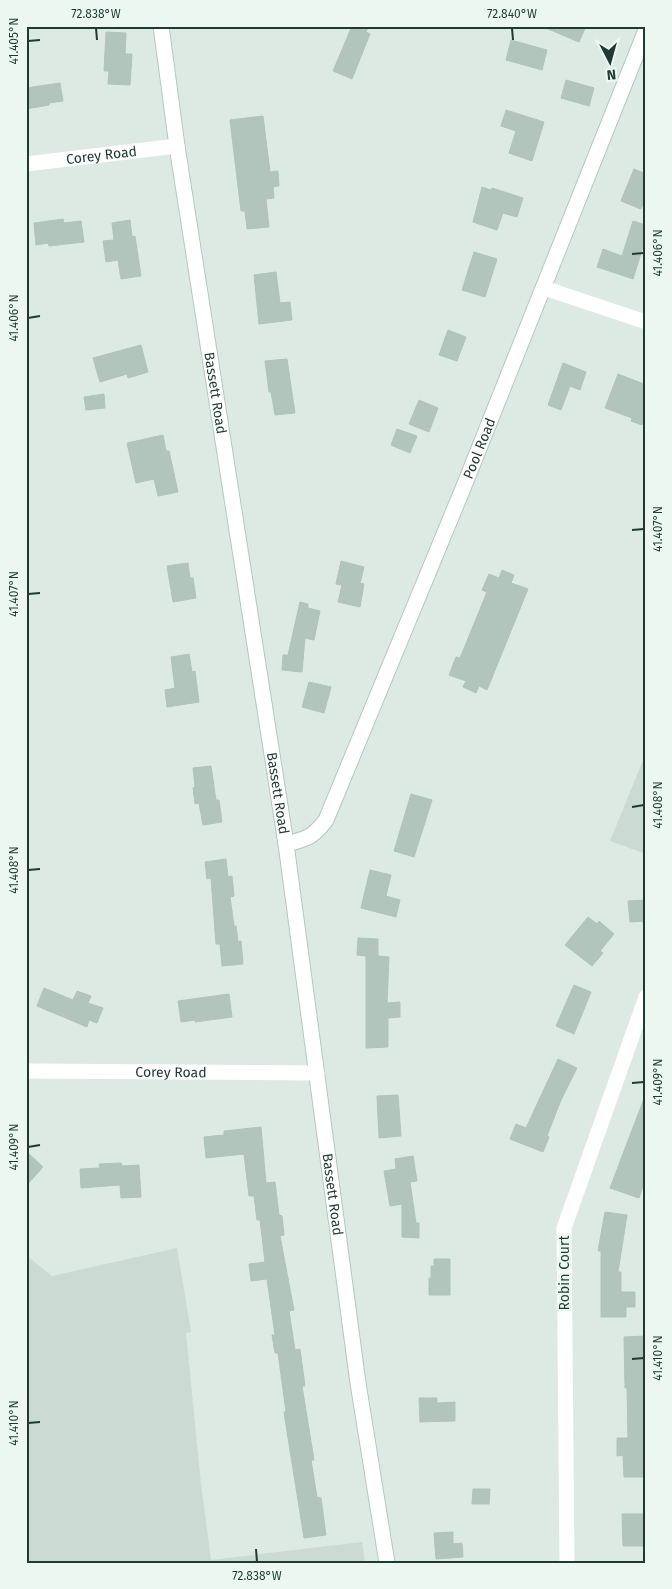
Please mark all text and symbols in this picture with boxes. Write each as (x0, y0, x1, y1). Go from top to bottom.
text: 72.838°W (71, 7, 121, 21)
text: 72.840°W (487, 7, 537, 21)
text: 41.405°N (7, 18, 21, 64)
north arrow (584, 38, 634, 88)
text: N (606, 65, 617, 83)
street label: Corey Road (65, 142, 138, 168)
text: 41.406°N (651, 229, 665, 277)
text: 41.406°N (7, 294, 21, 342)
street label: Bassett Road (201, 351, 230, 435)
street label: Pool Road (459, 415, 499, 481)
text: 41.407°N (651, 506, 665, 552)
text: 41.407°N (7, 571, 21, 617)
street label: Bassett Road (263, 751, 293, 835)
text: 41.408°N (651, 781, 665, 829)
text: 41.408°N (7, 846, 21, 894)
text: 41.409°N (651, 1058, 665, 1106)
street label: Corey Road (135, 1063, 207, 1081)
text: 41.409°N (7, 1123, 21, 1171)
street label: Bassett Road (319, 1152, 347, 1237)
street label: Robin Court (556, 1235, 573, 1310)
text: 41.410°N (651, 1335, 665, 1381)
text: 41.410°N (7, 1400, 21, 1446)
text: 72.838°W (232, 1569, 282, 1583)

